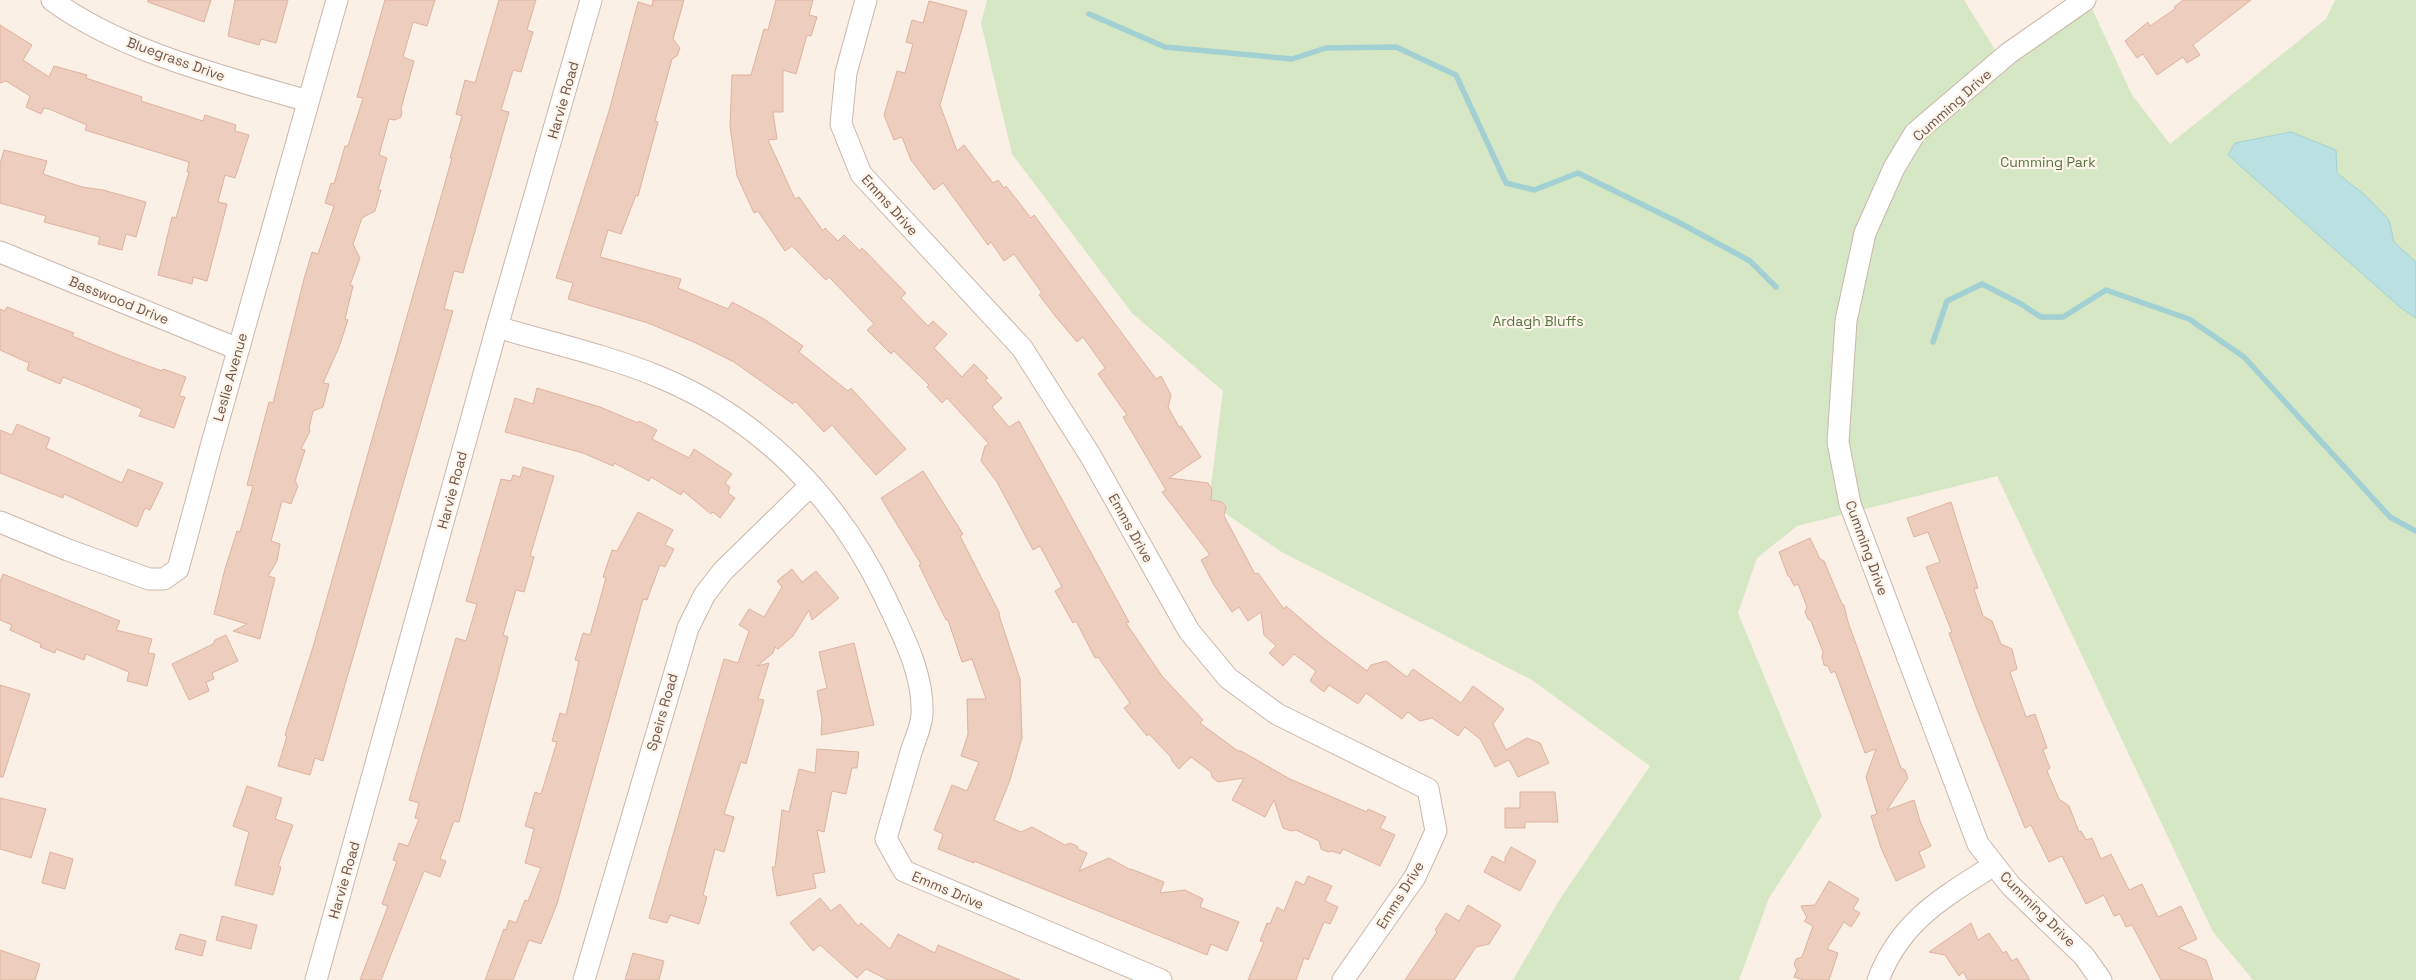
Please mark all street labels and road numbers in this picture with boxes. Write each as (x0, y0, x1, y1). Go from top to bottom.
street label: Bluegrass Drive (124, 33, 228, 85)
street label: Harvie Road (543, 59, 583, 141)
street label: Cumming Drive (1909, 65, 1995, 145)
street label: Emms Drive (858, 171, 922, 239)
street label: Basswood Drive (66, 272, 172, 328)
street label: Leslie Avenue (209, 331, 251, 423)
street label: Harvie Road (433, 449, 471, 531)
street label: Emms Drive (1105, 490, 1157, 566)
street label: Cumming Drive (1841, 498, 1893, 598)
street label: Speirs Road (642, 671, 682, 753)
street label: Harvie Road (324, 839, 364, 921)
street label: Emms Drive (1372, 858, 1428, 932)
street label: Emms Drive (909, 867, 987, 913)
street label: Cumming Drive (1996, 867, 2080, 951)

